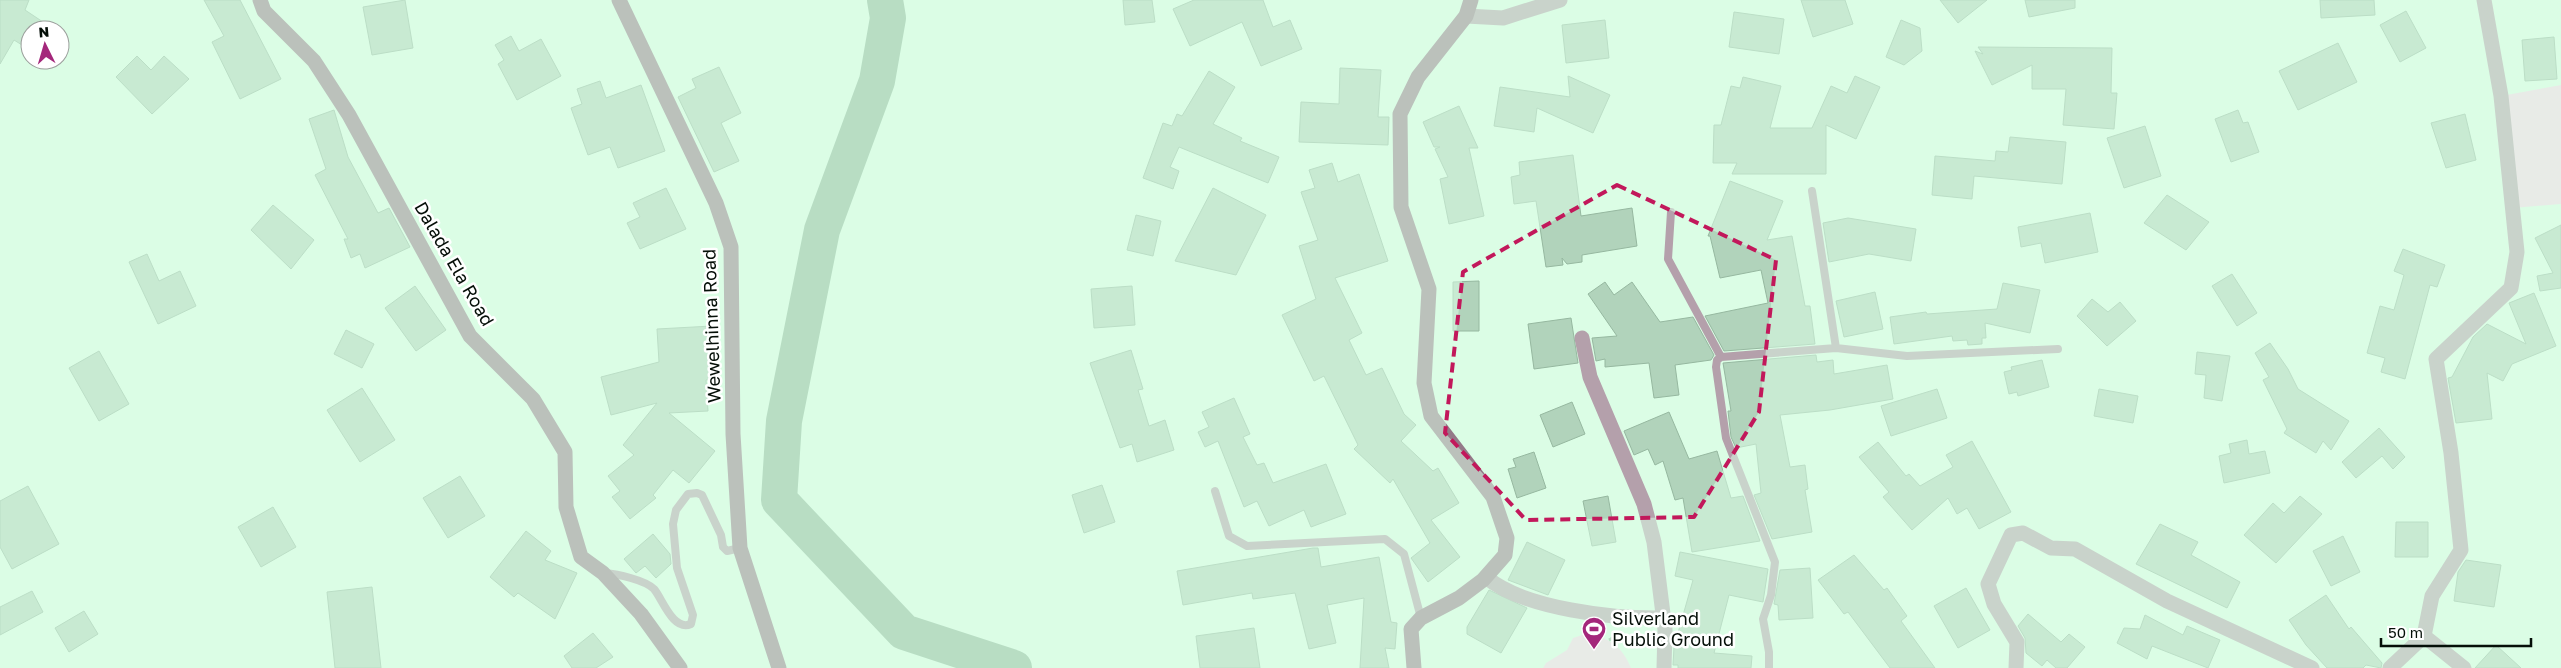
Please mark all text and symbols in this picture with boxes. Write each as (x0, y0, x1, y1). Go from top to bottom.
north arrow (20, 20, 70, 70)
text: N (38, 23, 50, 40)
street label: Dalada Ela Road (410, 197, 499, 330)
street label: Wewelhinna Road (697, 249, 725, 403)
place label: Silverland Public Ground (1612, 607, 1734, 650)
sports icon: Silverland Public Ground (1581, 616, 1607, 650)
scale bar (2381, 616, 2531, 648)
text: 50 m (2388, 623, 2423, 641)

